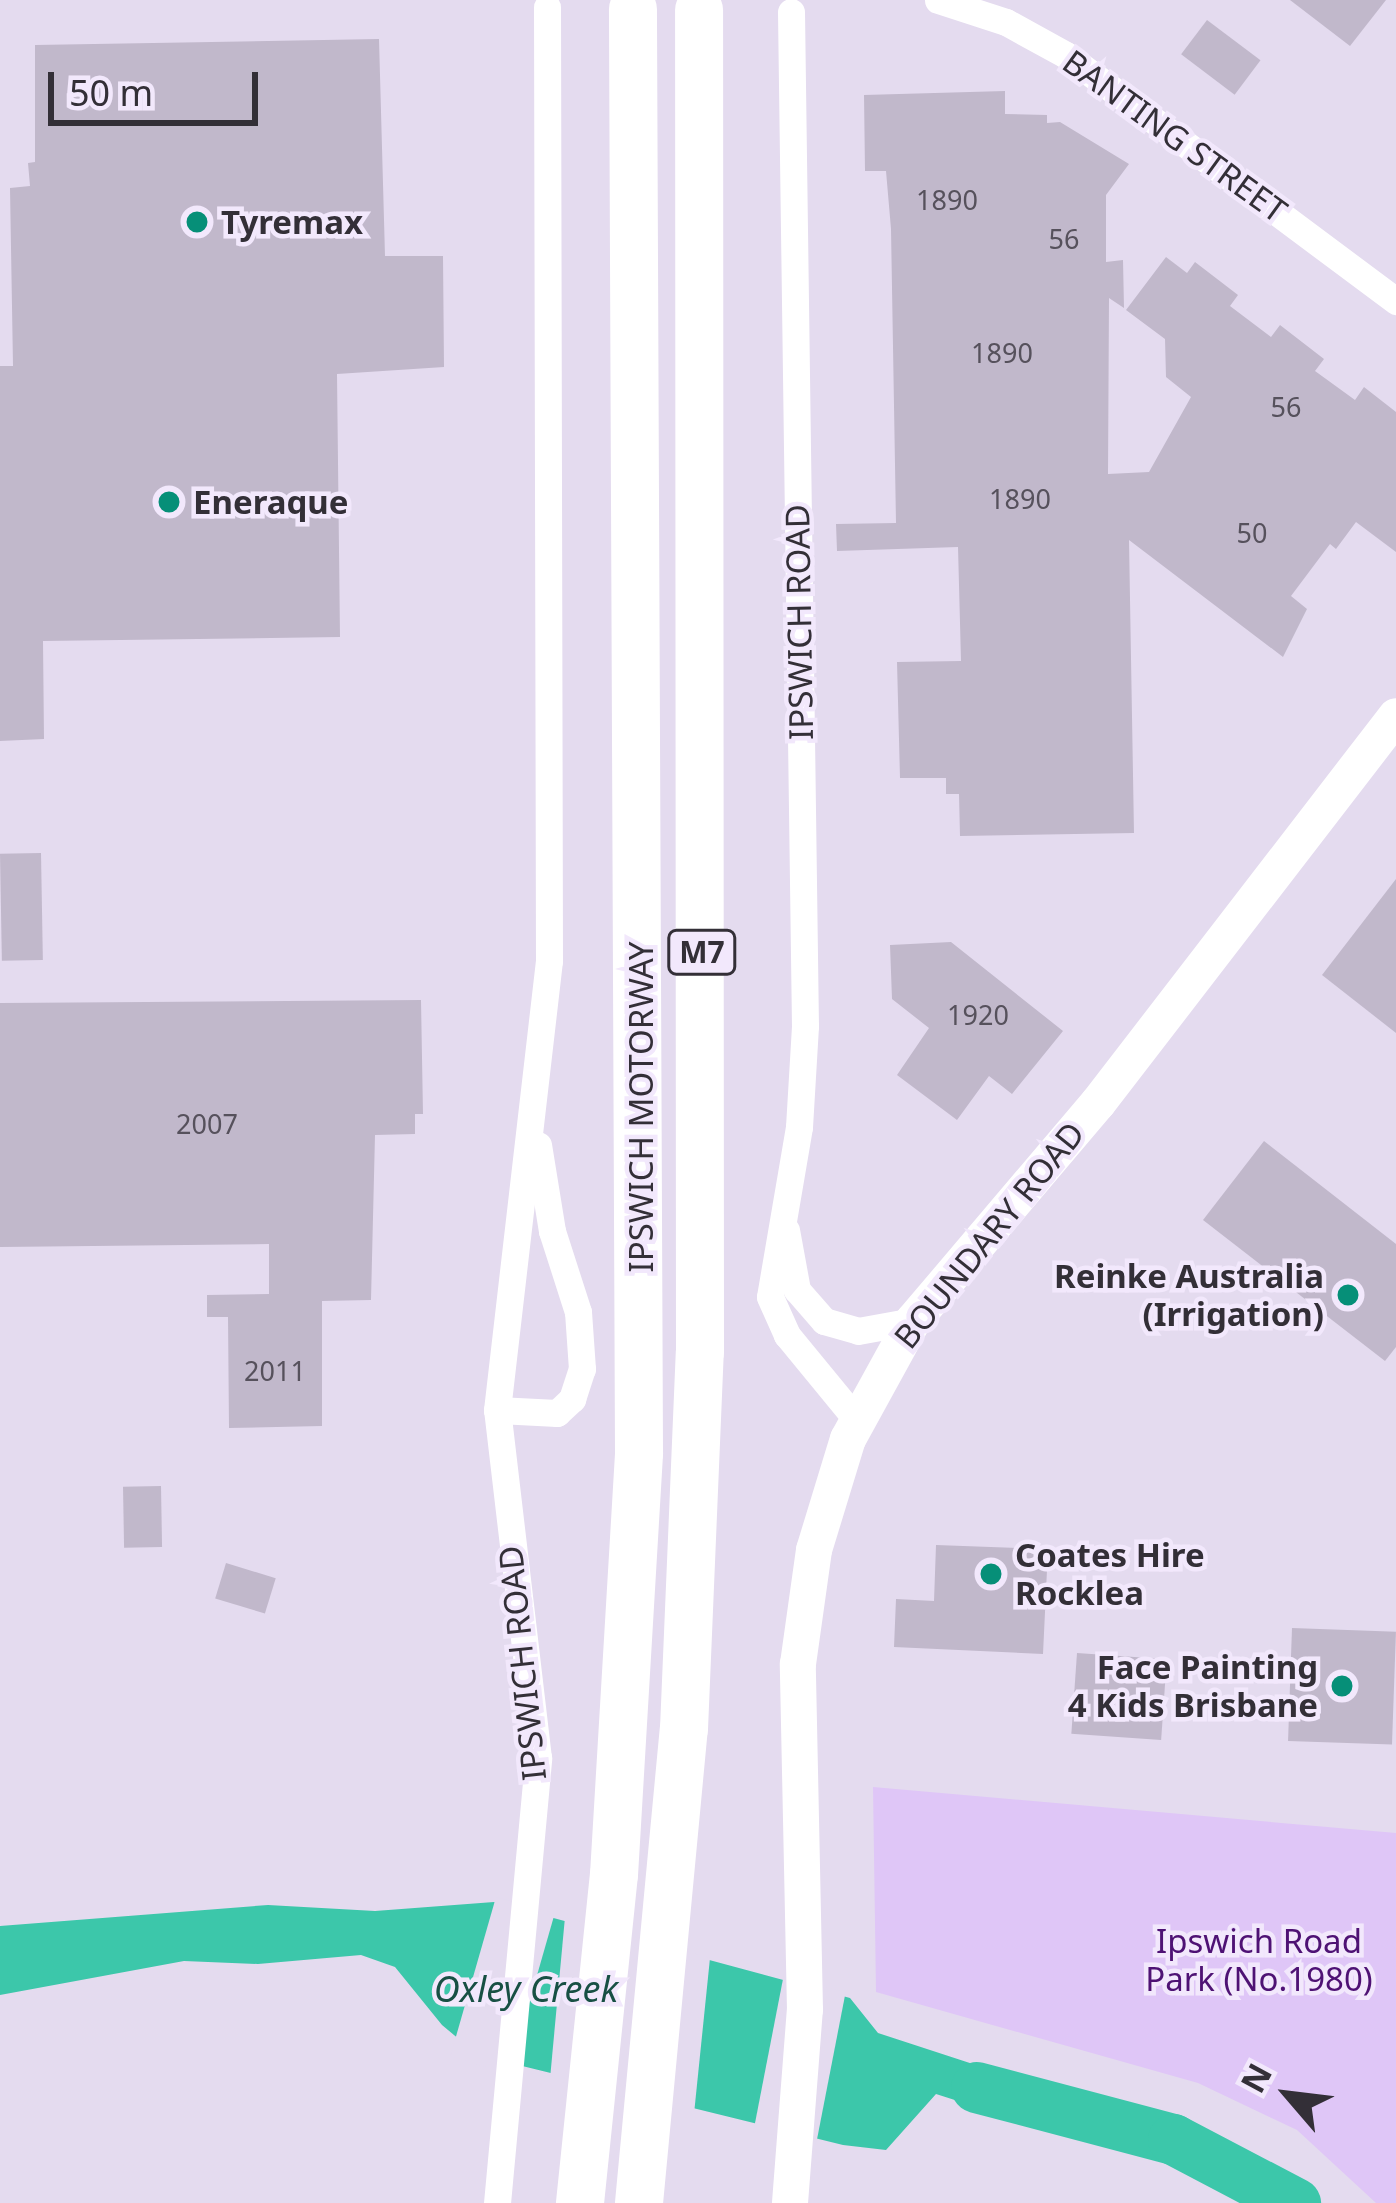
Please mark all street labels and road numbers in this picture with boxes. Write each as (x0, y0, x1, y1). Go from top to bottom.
street label: BANTING STREET (1055, 42, 1295, 230)
street label: IPSWICH ROAD (777, 504, 821, 740)
road number: M7 (666, 928, 738, 976)
street label: IPSWICH MOTORWAY (621, 942, 661, 1272)
street label: BOUNDARY ROAD (886, 1114, 1092, 1356)
street label: IPSWICH ROAD (490, 1544, 554, 1782)

